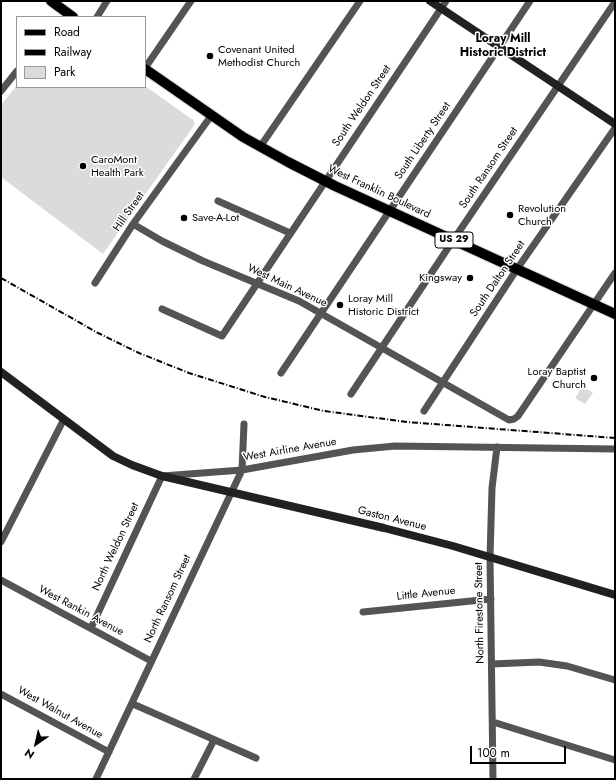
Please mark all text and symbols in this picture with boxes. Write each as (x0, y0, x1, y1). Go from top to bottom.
legend (16, 16, 146, 88)
text: Road (54, 23, 80, 41)
district label: Loray Mill Historic District (460, 32, 546, 60)
text: Railway (54, 43, 92, 61)
place label: Covenant United Methodist Church (218, 43, 300, 69)
marker: Covenant United Methodist Church (205, 51, 215, 61)
text: Park (54, 63, 75, 81)
street label: South Weldon Street (330, 63, 394, 149)
street label: South Liberty Street (392, 100, 454, 182)
street label: South Ransom Street (457, 125, 521, 211)
place label: CaroMont Health Park (91, 153, 144, 179)
marker: CaroMont Health Park (78, 161, 88, 171)
street label: West Franklin Boulevard (326, 162, 432, 222)
street label: Hill Street (111, 190, 147, 234)
place label: Revolution Church (518, 202, 566, 228)
marker: Revolution Church (505, 210, 515, 220)
place label: Save-A-Lot (192, 211, 239, 225)
marker: Save-A-Lot (179, 213, 189, 223)
road number: US 29 (435, 232, 473, 248)
street label: South Dalton Street (468, 239, 528, 319)
street label: West Main Avenue (245, 262, 329, 310)
place label: Kingsway (419, 271, 462, 285)
marker: Kingsway (465, 273, 475, 283)
place label: Loray Mill Historic District (348, 292, 419, 318)
marker: Loray Mill Historic District (335, 300, 345, 310)
place label: Loray Baptist Church (528, 365, 586, 391)
marker: Loray Baptist Church (589, 373, 599, 383)
street label: West Airline Avenue (242, 435, 338, 465)
street label: North Weldon Street (90, 501, 142, 593)
street label: Gaston Avenue (356, 504, 428, 534)
street label: North Ransom Street (142, 553, 194, 645)
street label: North Firestone Street (473, 562, 487, 664)
street label: West Rankin Avenue (36, 583, 126, 639)
street label: Little Avenue (396, 584, 456, 604)
street label: West Walnut Avenue (15, 684, 105, 742)
north arrow (16, 724, 56, 764)
scale bar (472, 738, 568, 764)
text: 100 m (477, 744, 510, 762)
text: N (21, 745, 37, 763)

